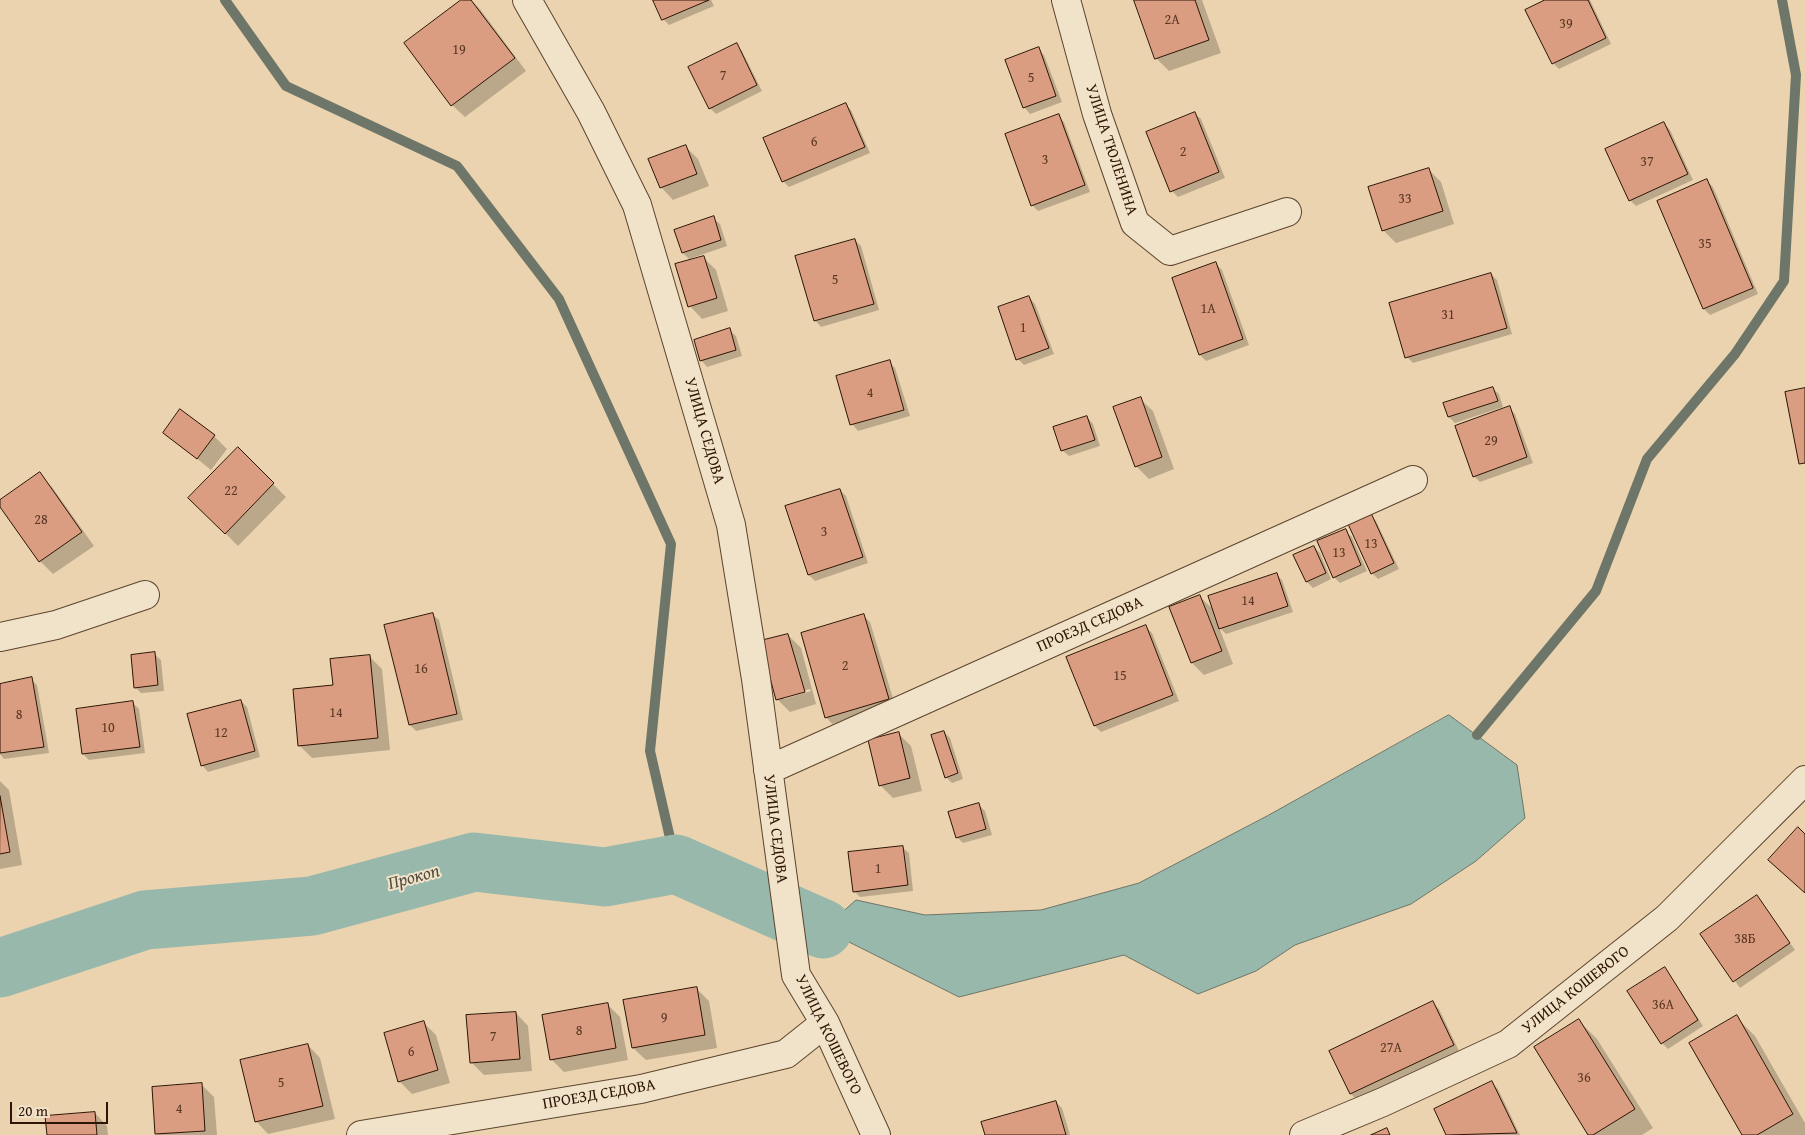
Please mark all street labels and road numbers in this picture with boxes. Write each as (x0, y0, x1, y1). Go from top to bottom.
street label: УЛИЦА ТЮЛЕНИНА (1081, 82, 1141, 218)
street label: УЛИЦА СЕДОВА (680, 376, 728, 486)
street label: ПРОЕЗД СЕДОВА (1034, 593, 1146, 657)
street label: УЛИЦА СЕДОВА (759, 773, 791, 885)
street label: УЛИЦА КОШЕВОГО (1518, 942, 1634, 1038)
street label: УЛИЦА КОШЕВОГО (791, 972, 865, 1098)
street label: ПРОЕЗД СЕДОВА (541, 1076, 657, 1114)

